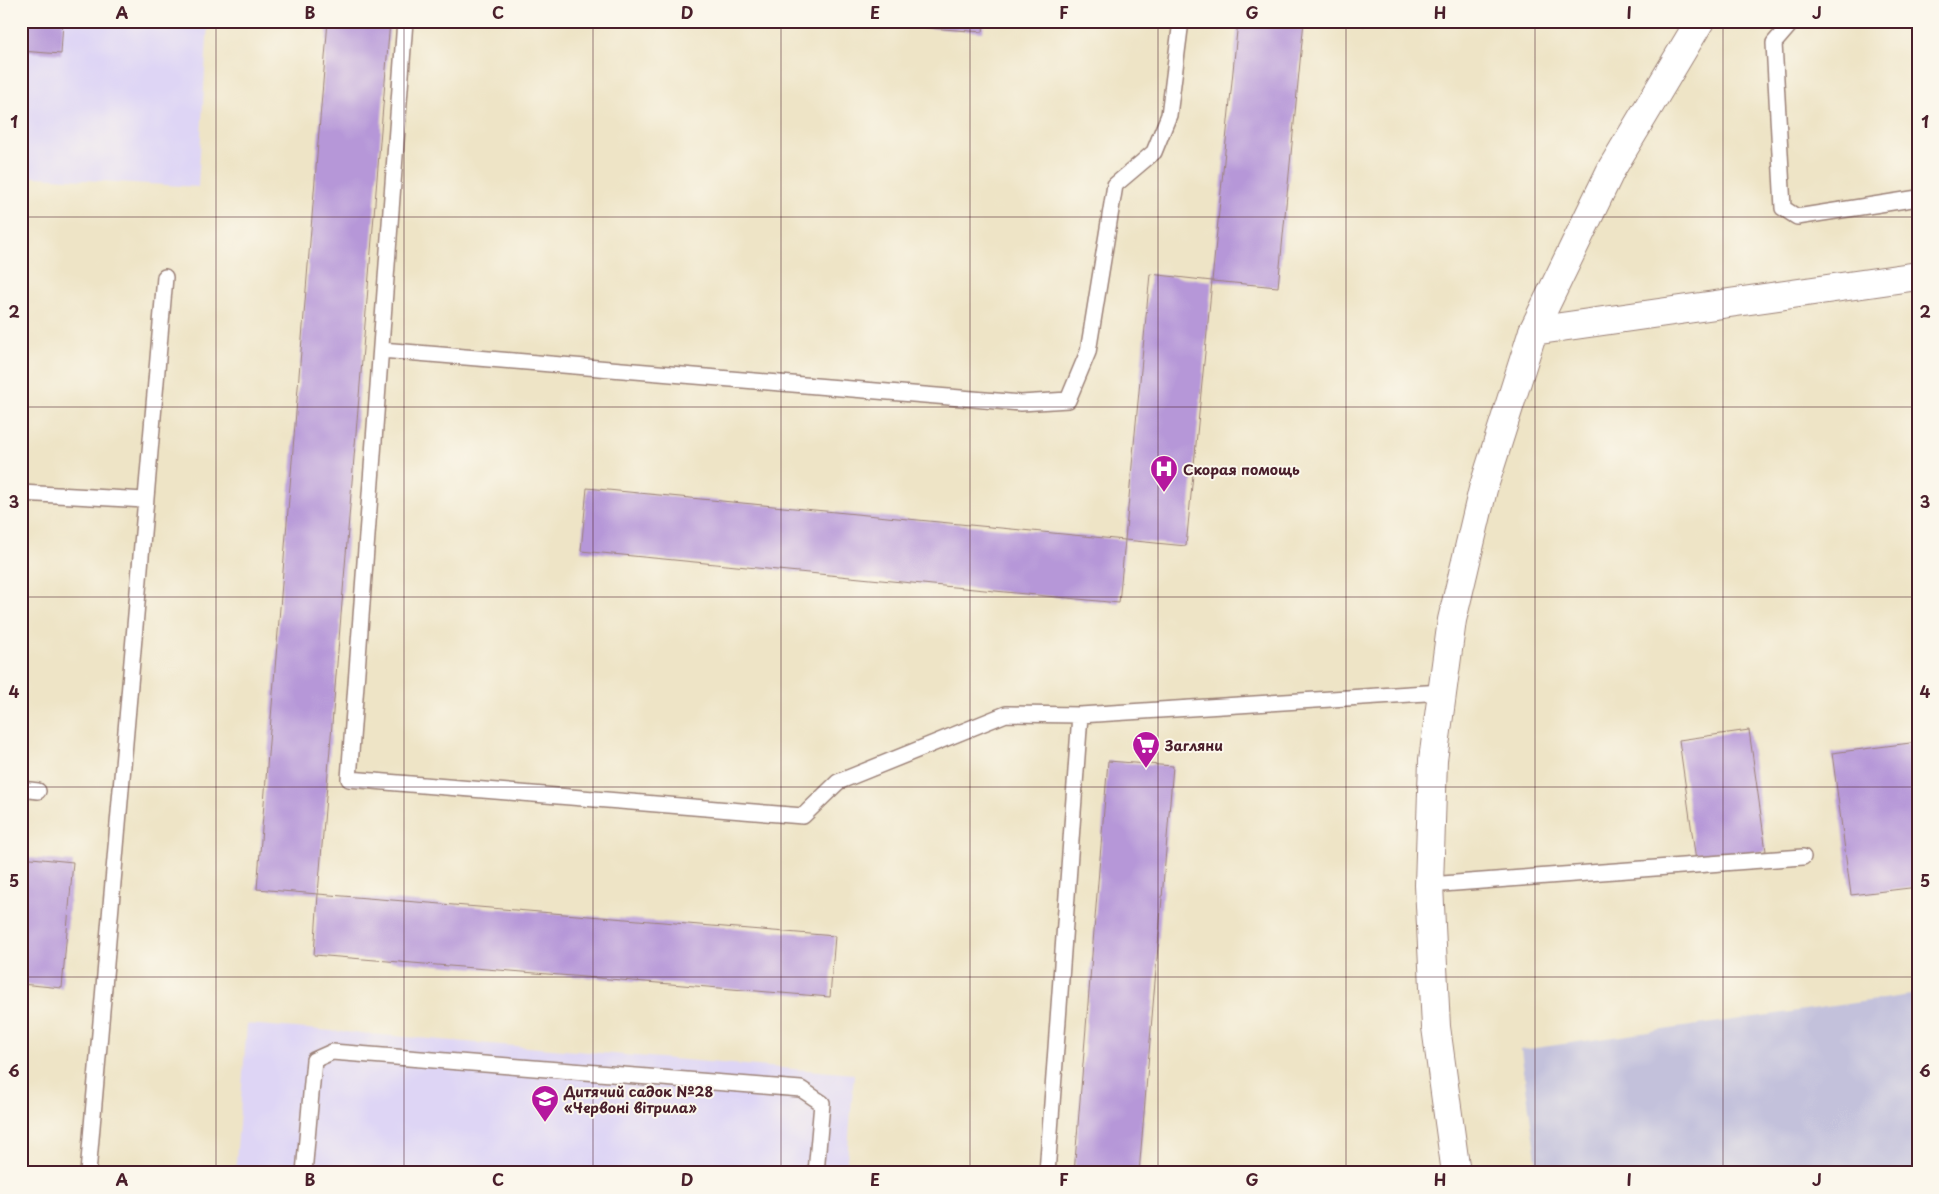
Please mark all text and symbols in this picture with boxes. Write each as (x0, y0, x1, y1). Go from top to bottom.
text: A (116, 0, 129, 24)
text: B (305, 0, 316, 24)
text: C (492, 0, 504, 24)
text: D (681, 0, 693, 24)
text: E (870, 0, 880, 24)
text: F (1059, 0, 1069, 24)
text: G (1245, 0, 1259, 24)
text: H (1434, 0, 1446, 24)
text: I (1626, 0, 1632, 24)
text: J (1812, 0, 1822, 24)
text: 1 (10, 109, 18, 133)
text: 1 (1921, 109, 1929, 133)
text: 2 (8, 299, 20, 323)
text: 2 (1919, 299, 1931, 323)
hospital icon: Скорая помощь (1149, 454, 1179, 493)
place label: Скорая помощь (1183, 459, 1300, 480)
text: 3 (9, 489, 19, 513)
text: 3 (1920, 489, 1930, 513)
text: 4 (9, 679, 20, 703)
text: 4 (1920, 679, 1931, 703)
supermarket icon: Загляни (1131, 730, 1161, 769)
place label: Загляни (1164, 735, 1223, 756)
text: 5 (9, 868, 19, 892)
text: 5 (1920, 868, 1930, 892)
text: 6 (8, 1058, 20, 1082)
text: 6 (1919, 1058, 1931, 1082)
place label: Дитячий садок №28 «Червоні вітрила» (563, 1081, 713, 1118)
school or university icon: Дитячий садок №28 «Червоні вітрила» (530, 1084, 560, 1123)
text: A (116, 1167, 129, 1191)
text: B (305, 1167, 316, 1191)
text: C (492, 1167, 504, 1191)
text: D (681, 1167, 693, 1191)
text: E (870, 1167, 880, 1191)
text: F (1059, 1167, 1069, 1191)
text: G (1245, 1167, 1259, 1191)
text: H (1434, 1167, 1446, 1191)
text: I (1626, 1167, 1632, 1191)
text: J (1812, 1167, 1822, 1191)

